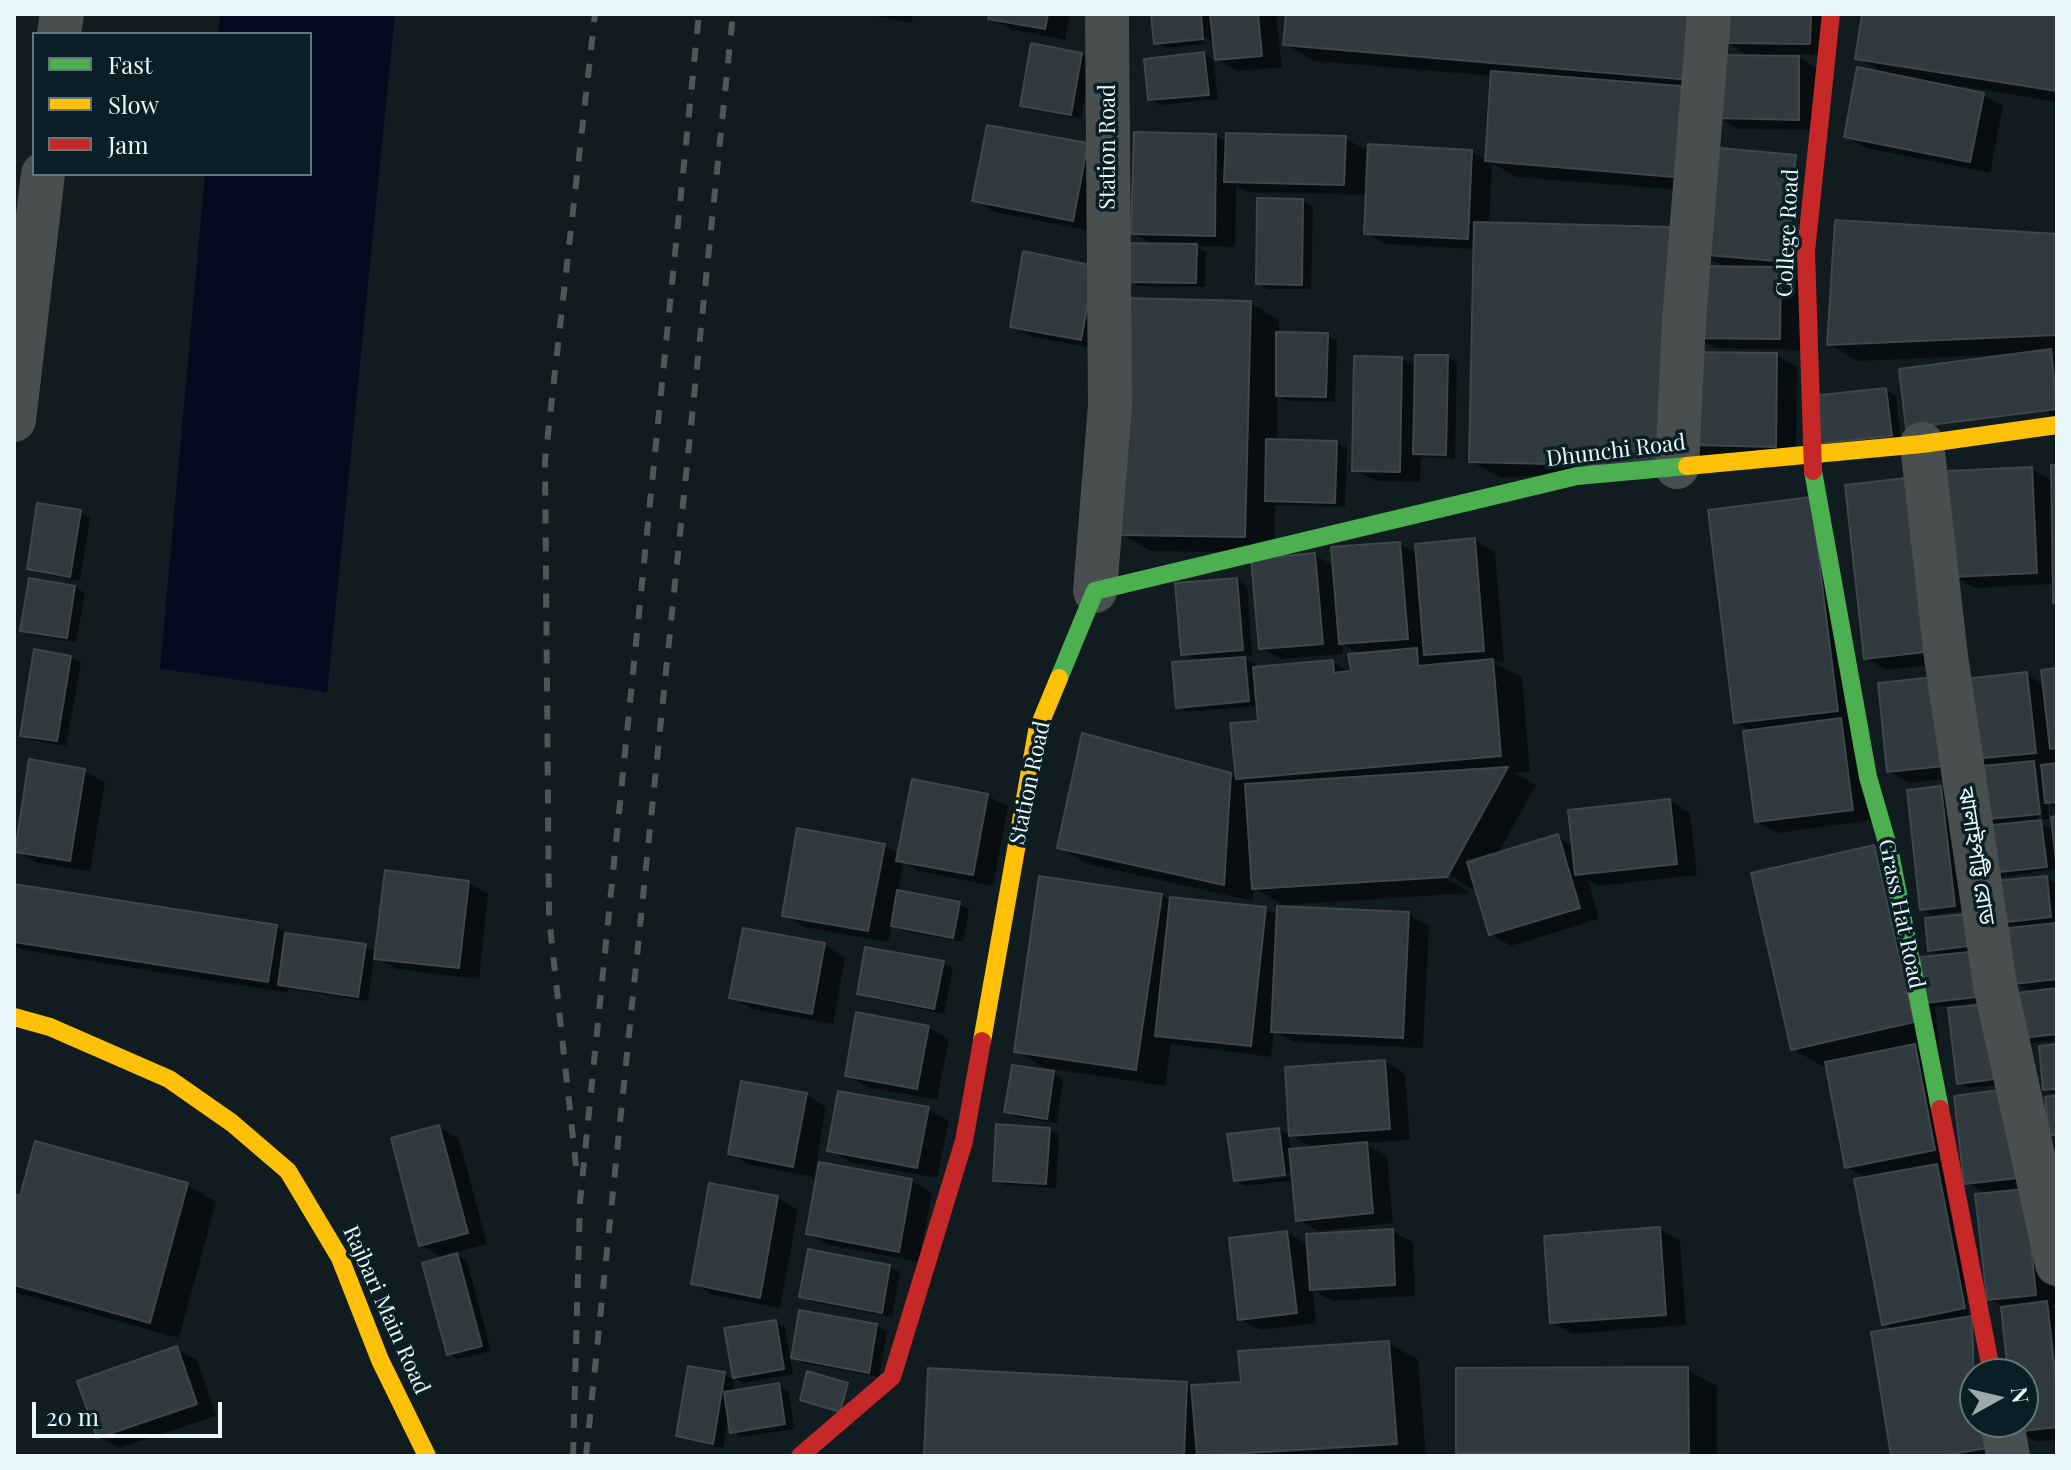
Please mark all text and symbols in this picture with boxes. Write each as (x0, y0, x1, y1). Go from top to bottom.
legend (32, 32, 312, 176)
text: Fast (108, 48, 153, 80)
street label: Station Road (1095, 84, 1121, 210)
text: Slow (108, 88, 159, 120)
text: Jam (108, 128, 149, 160)
street label: College Road (1771, 168, 1805, 298)
street label: Dhunchi Road (1545, 429, 1687, 473)
street label: Station Road (1004, 719, 1056, 847)
street label: ঝালাইপট্টি রোড (1952, 785, 2000, 927)
street label: Grass Hat Road (1872, 837, 1930, 991)
street label: Rajbari Main Road (337, 1222, 435, 1398)
north arrow (1959, 1358, 2039, 1438)
text: N (2005, 1385, 2037, 1405)
scale bar (36, 1386, 226, 1436)
text: 20 m (46, 1400, 99, 1432)

